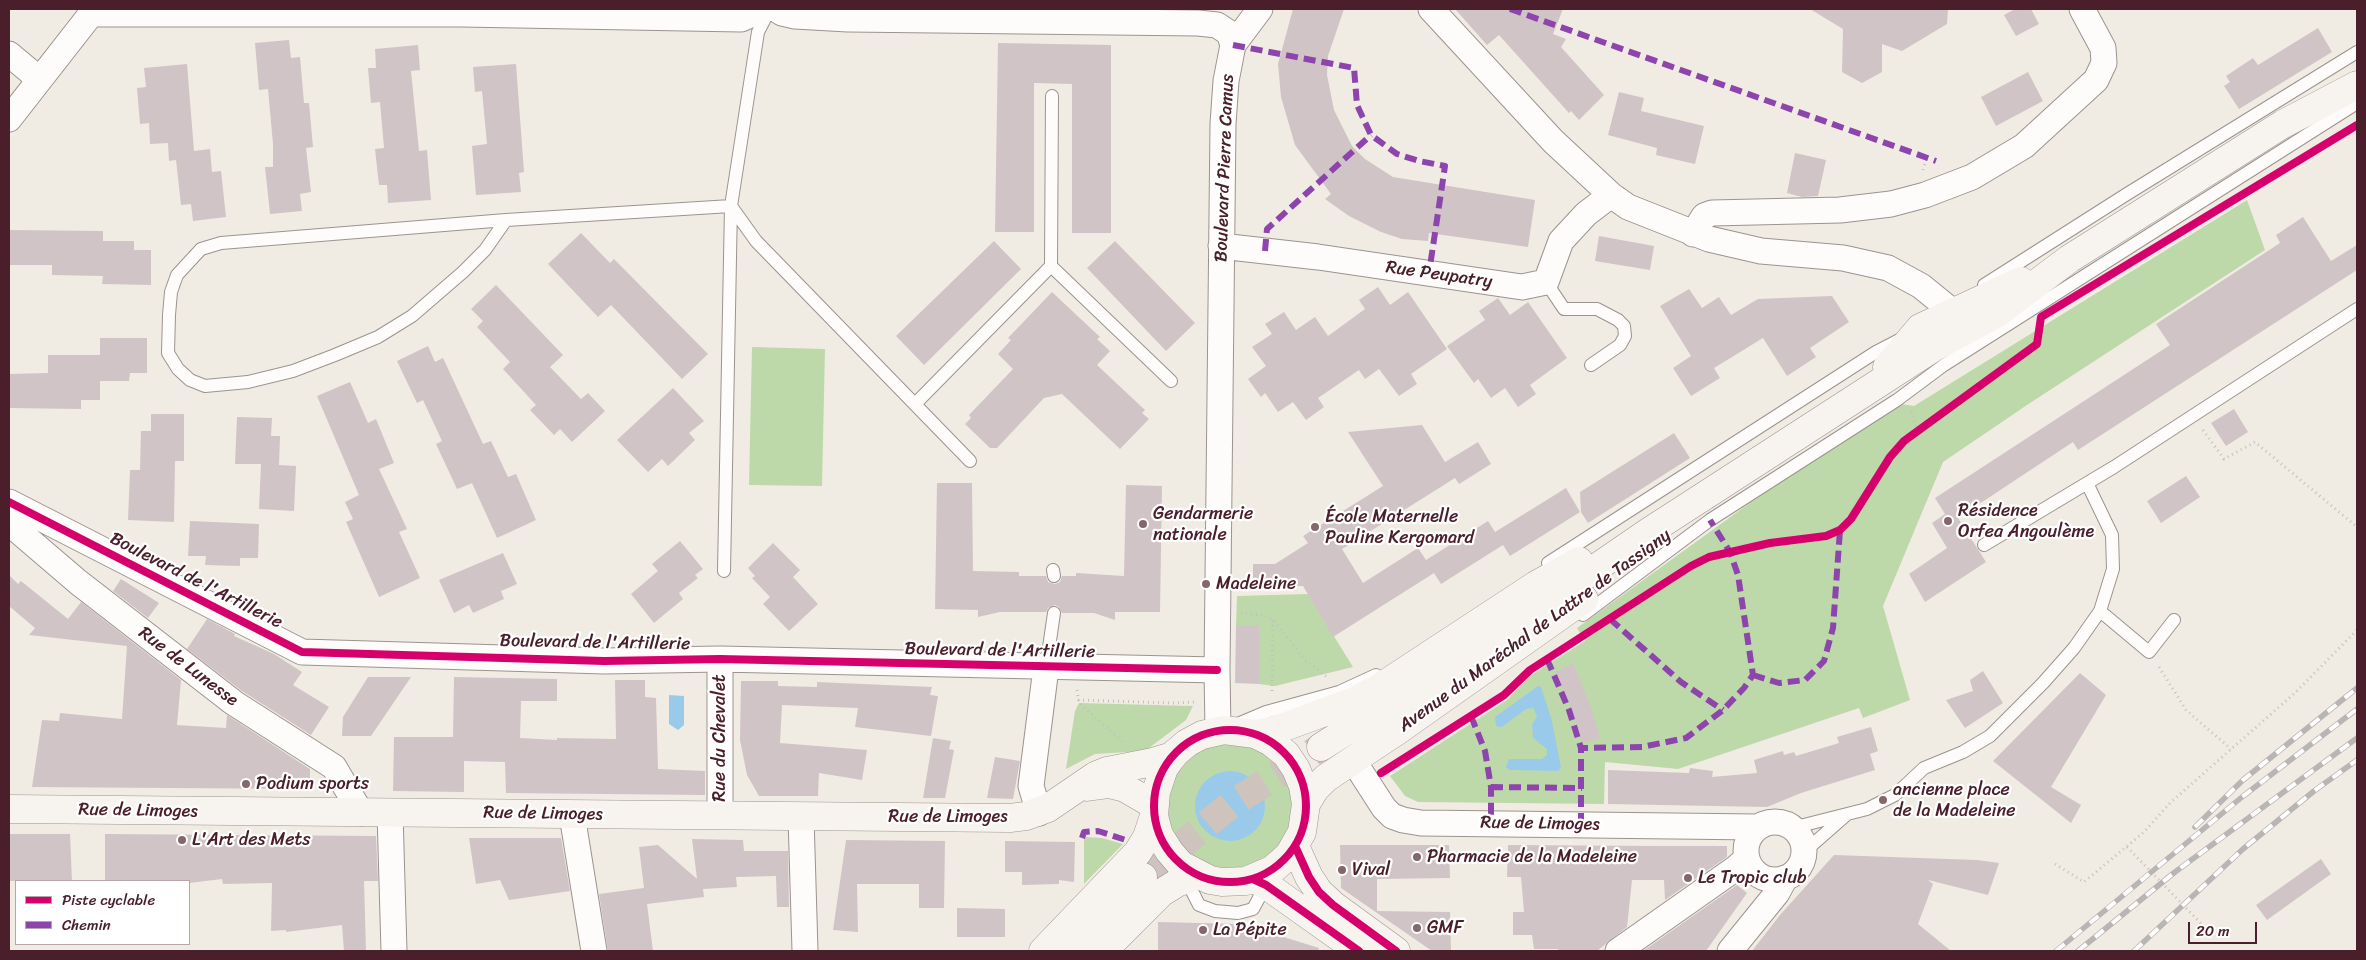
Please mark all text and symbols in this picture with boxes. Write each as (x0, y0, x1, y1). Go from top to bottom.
street label: Boulevard Pierre Camus (1211, 74, 1239, 262)
street label: Rue Peupatry (1384, 257, 1494, 293)
place label: Résidence Orfea Angoulème (1958, 500, 2094, 542)
place label: Gendarmerie nationale (1153, 503, 1253, 546)
place label: École Maternelle Pauline Kergomard (1325, 506, 1474, 548)
marker: Résidence Orfea Angoulème (1942, 515, 1954, 527)
marker: Gendarmerie nationale (1137, 518, 1149, 530)
marker: École Maternelle Pauline Kergomard (1309, 521, 1321, 533)
street label: Avenue du Maréchal de Lattre de Tassigny (1395, 525, 1675, 737)
street label: Boulevard de l'Artillerie (106, 528, 286, 634)
place label: Madeleine (1216, 573, 1296, 595)
marker: Madeleine (1200, 578, 1212, 590)
street label: Rue de Lunesse (134, 623, 242, 711)
street label: Boulevard de l'Artillerie (499, 631, 691, 655)
street label: Boulevard de l'Artillerie (904, 639, 1096, 663)
street label: Rue du Chevalet (709, 674, 731, 802)
place label: Podium sports (256, 773, 369, 795)
marker: Podium sports (240, 778, 252, 790)
place label: ancienne place de la Madeleine (1893, 779, 2016, 822)
marker: ancienne place de la Madeleine (1877, 794, 1889, 806)
street label: Rue de Limoges (78, 799, 198, 823)
street label: Rue de Limoges (483, 802, 603, 826)
street label: Rue de Limoges (888, 806, 1008, 828)
street label: Rue de Limoges (1480, 812, 1600, 836)
place label: L'Art des Mets (192, 829, 311, 851)
marker: L'Art des Mets (176, 834, 188, 846)
place label: Pharmacie de la Madeleine (1427, 846, 1637, 868)
marker: Pharmacie de la Madeleine (1411, 851, 1423, 863)
place label: Vival (1352, 859, 1390, 881)
marker: Vival (1336, 864, 1348, 876)
place label: Le Tropic club (1698, 867, 1807, 889)
marker: Le Tropic club (1682, 872, 1694, 884)
legend (15, 880, 190, 945)
text: Piste cyclable (62, 887, 155, 913)
text: Chemin (62, 912, 111, 938)
scale bar (2191, 912, 2260, 944)
place label: GMF (1427, 917, 1463, 939)
text: 20 m (2196, 918, 2230, 944)
place label: La Pépite (1213, 919, 1287, 941)
marker: GMF (1411, 922, 1423, 934)
marker: La Pépite (1197, 924, 1209, 936)

